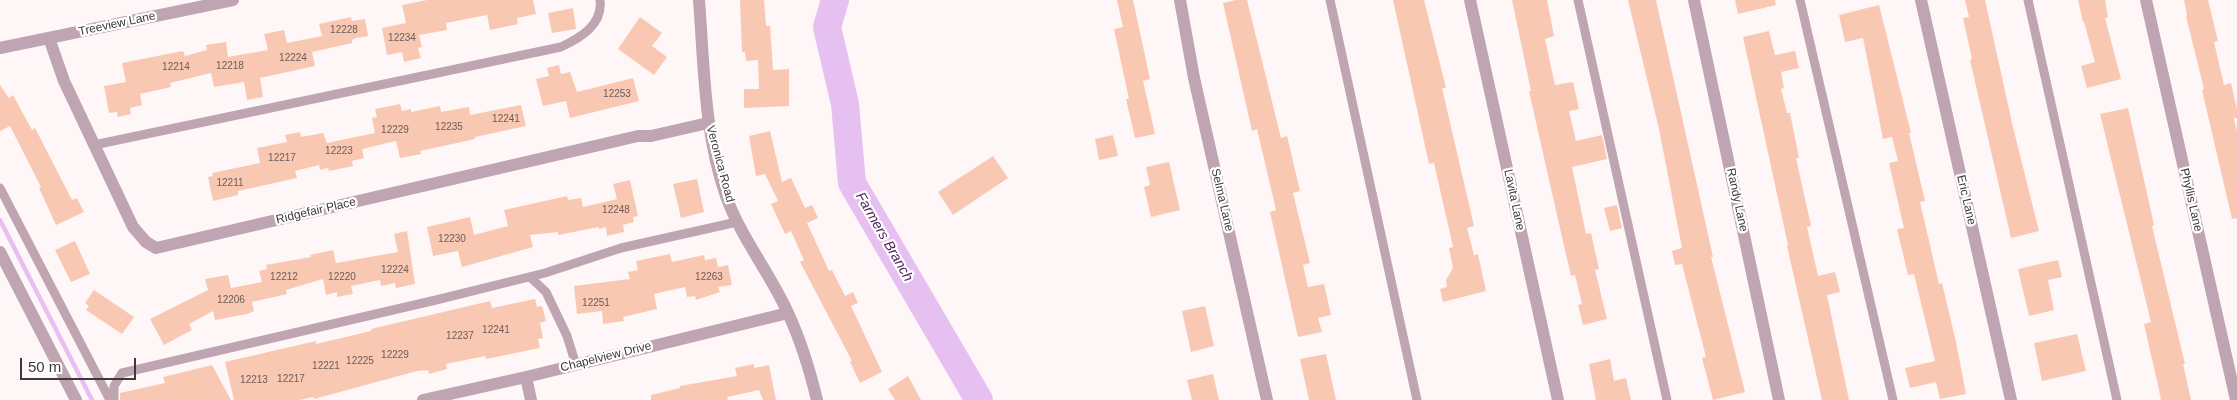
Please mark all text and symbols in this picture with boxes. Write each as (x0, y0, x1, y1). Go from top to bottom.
street label: Treeview Lane (77, 9, 157, 39)
house number: 12228 (330, 24, 358, 36)
house number: 12234 (388, 32, 416, 44)
house number: 12224 (279, 52, 307, 64)
house number: 12218 (216, 60, 244, 72)
house number: 12214 (162, 61, 190, 73)
house number: 12253 (603, 88, 631, 100)
house number: 12241 (492, 113, 520, 125)
house number: 12235 (435, 121, 463, 133)
house number: 12229 (381, 124, 409, 136)
street label: Veronica Road (703, 124, 737, 204)
house number: 12223 (325, 145, 353, 157)
house number: 12217 (268, 152, 296, 164)
street label: Selma Lane (1208, 167, 1236, 233)
street label: Randy Lane (1723, 167, 1751, 233)
street label: Phyllis Lane (2177, 167, 2205, 233)
street label: Lavita Lane (1501, 168, 1527, 232)
street label: Eric Lane (1953, 174, 1979, 226)
house number: 12211 (216, 177, 244, 189)
water label: Farmers Branch (852, 189, 916, 285)
street label: Ridgefair Place (275, 195, 357, 227)
house number: 12248 (602, 204, 630, 216)
house number: 12230 (438, 233, 466, 245)
house number: 12224 (381, 264, 409, 276)
house number: 12212 (270, 271, 298, 283)
house number: 12220 (328, 271, 356, 283)
house number: 12263 (695, 271, 723, 283)
house number: 12206 (217, 294, 245, 306)
house number: 12251 (582, 297, 610, 309)
house number: 12241 (482, 324, 510, 336)
house number: 12237 (446, 330, 474, 342)
street label: Chapelview Drive (559, 339, 653, 375)
scale bar (22, 348, 139, 380)
house number: 12229 (381, 349, 409, 361)
house number: 12225 (346, 355, 374, 367)
text: 50 m (28, 358, 61, 375)
house number: 12221 (312, 360, 340, 372)
house number: 12217 (277, 373, 305, 385)
house number: 12213 (240, 374, 268, 386)

